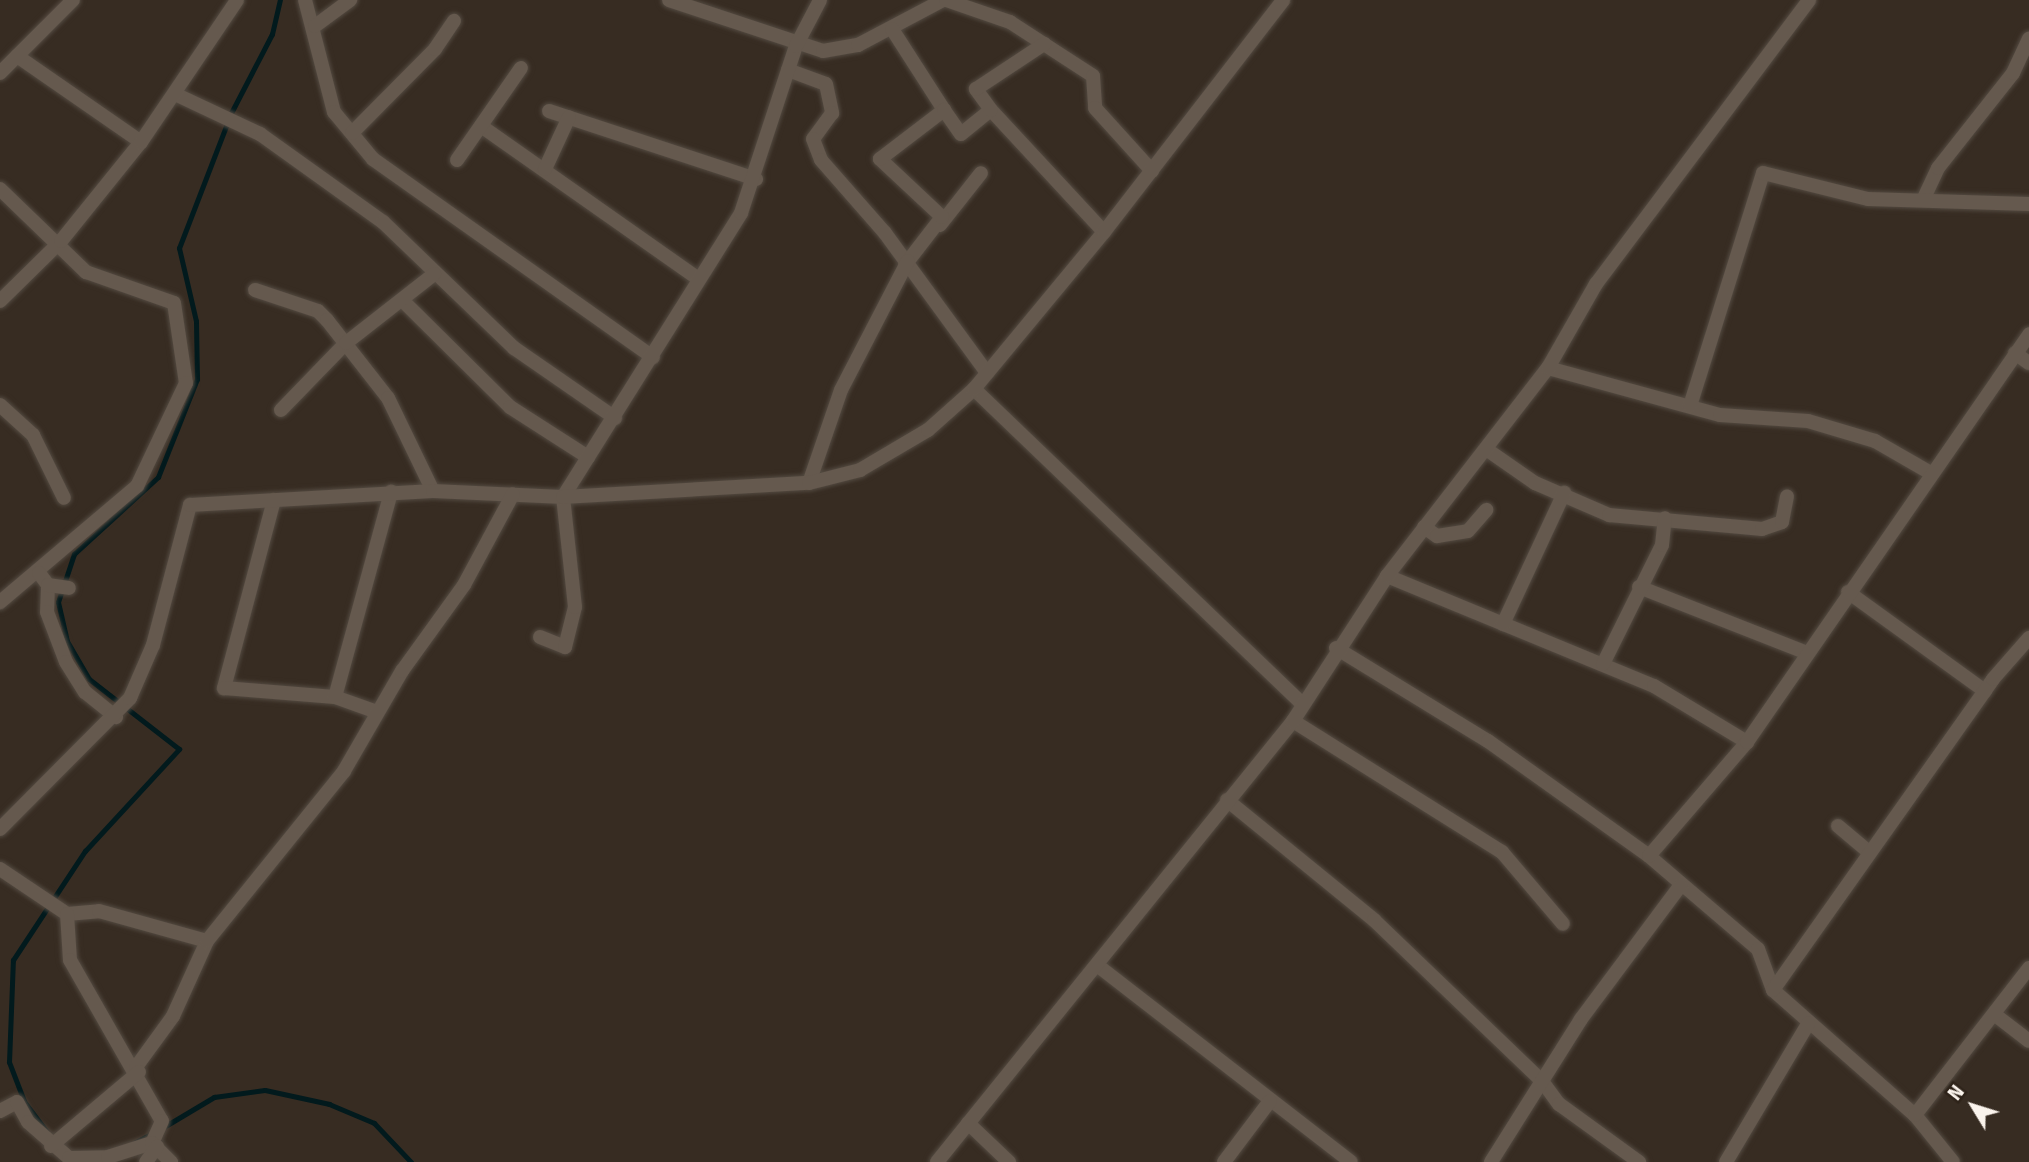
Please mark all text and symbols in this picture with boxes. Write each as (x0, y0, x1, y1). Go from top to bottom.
north arrow (1938, 1071, 2008, 1141)
text: N (1943, 1081, 1969, 1105)

